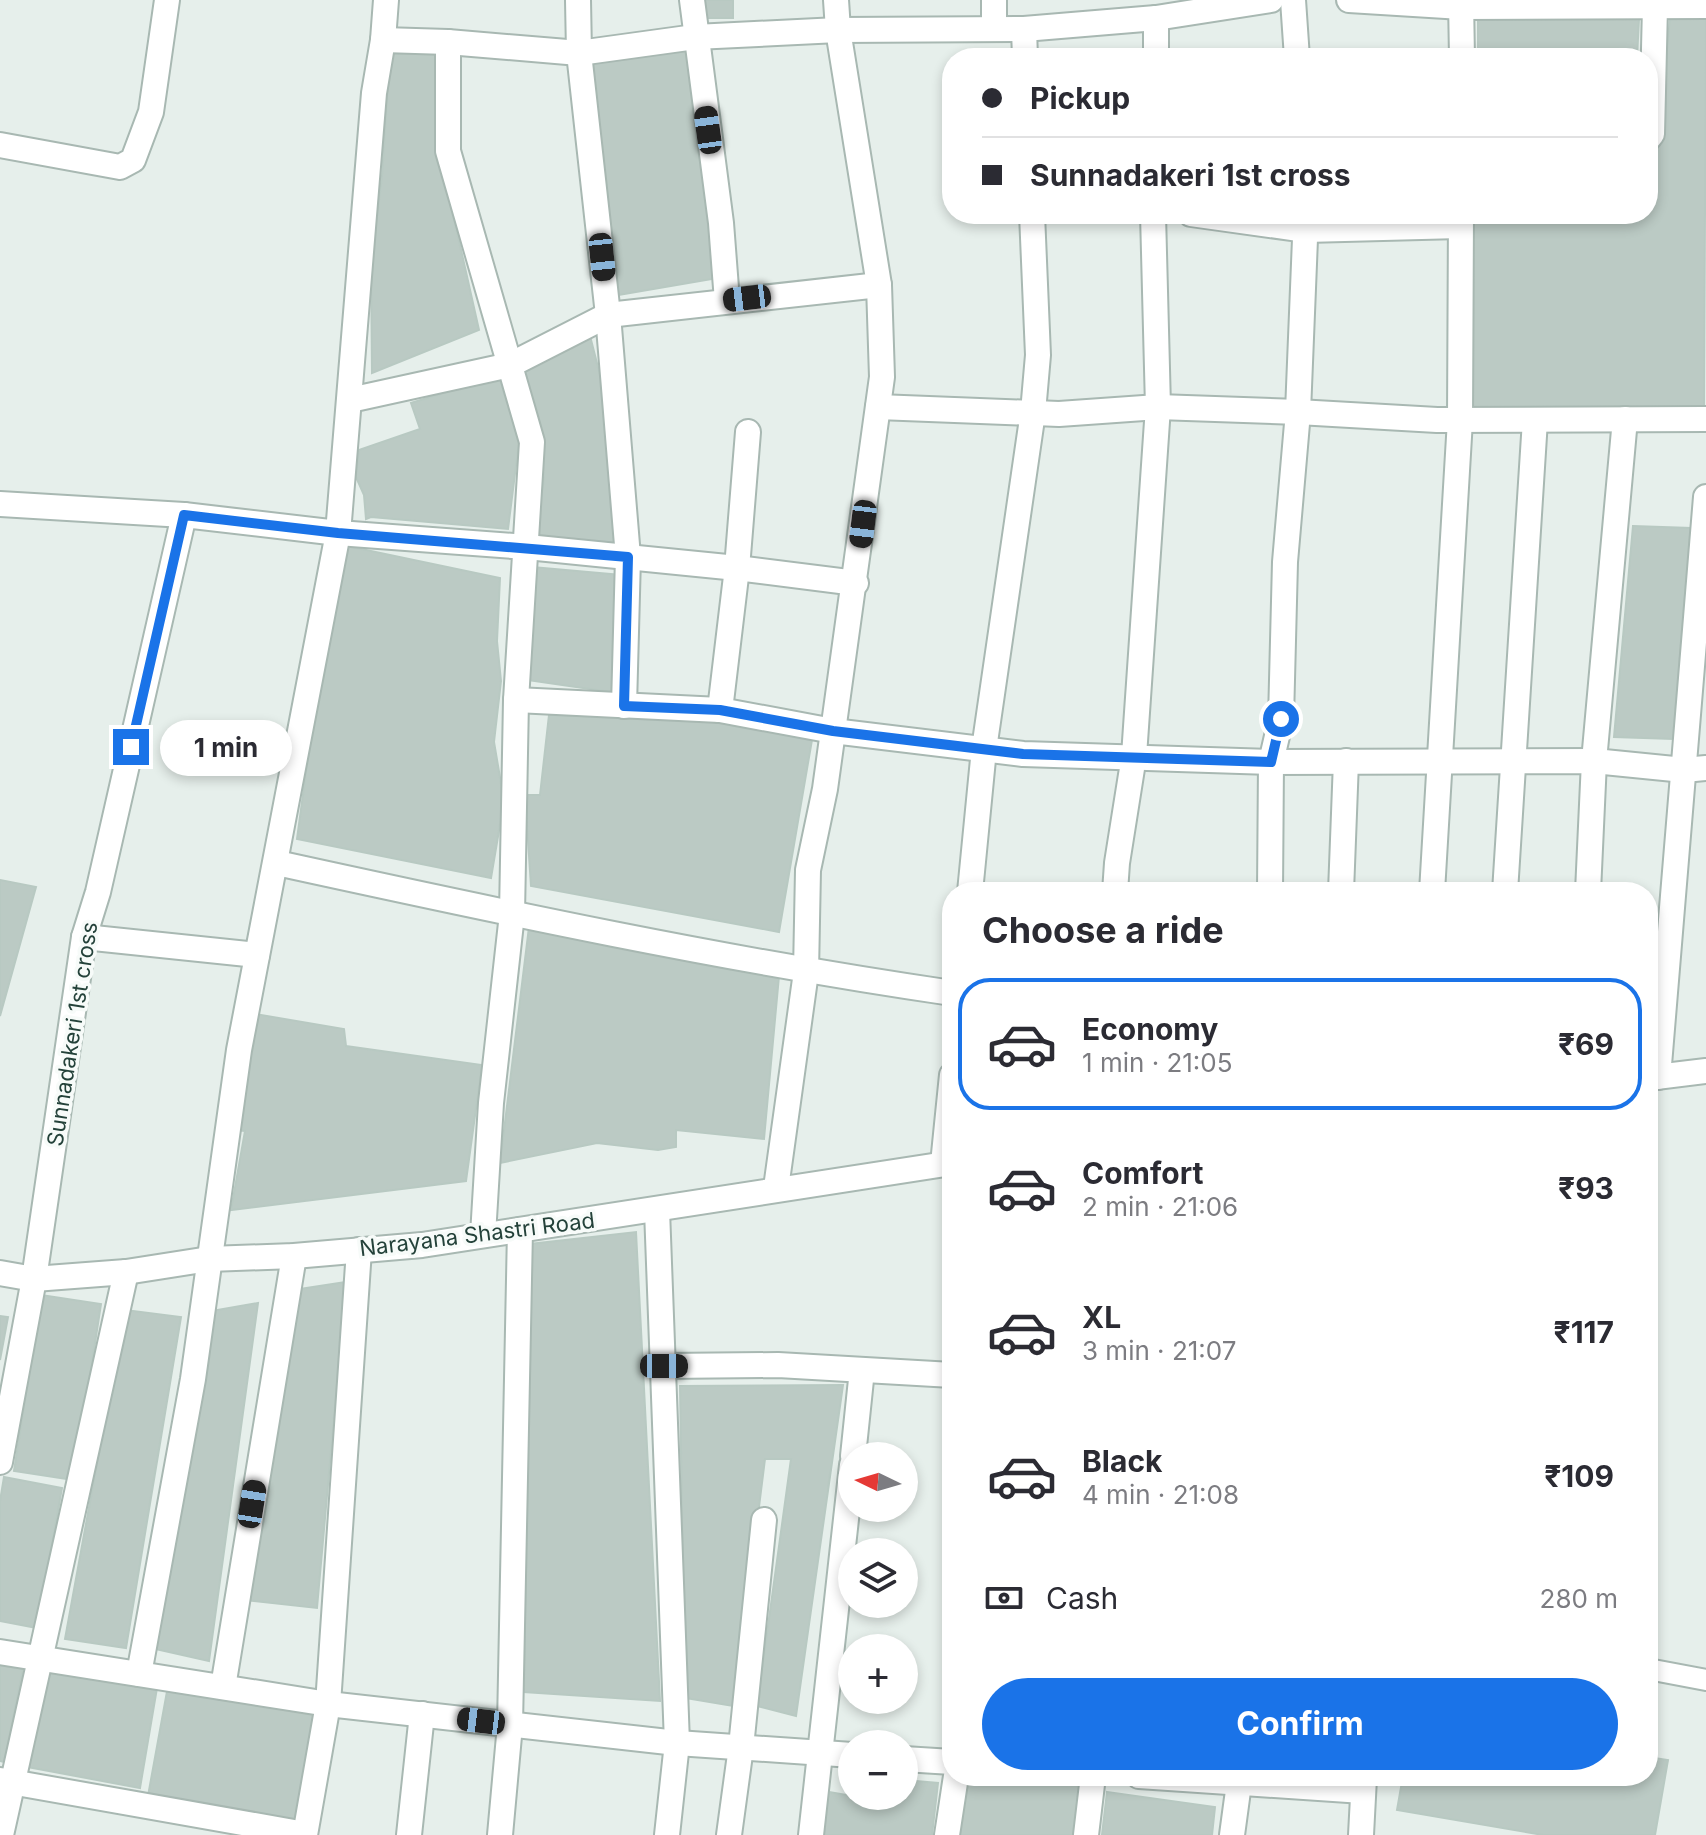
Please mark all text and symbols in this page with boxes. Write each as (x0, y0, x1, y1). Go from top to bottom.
text: Pickup (1030, 80, 1130, 116)
car (693, 105, 723, 155)
text: Sunnadakeri 1st cross (1030, 157, 1351, 193)
car (588, 232, 616, 282)
car (722, 283, 772, 313)
car (848, 499, 878, 549)
route start (1263, 701, 1299, 737)
callout: 1 min (159, 719, 291, 775)
route end (113, 729, 149, 765)
text: 1 min (194, 732, 258, 763)
text: Choose a ride (982, 908, 1224, 952)
street label: Sunnadakeri 1st cross (41, 920, 103, 1148)
icon: car (986, 1008, 1058, 1080)
text: Economy (1082, 1011, 1218, 1047)
text: ₹69 (1558, 1026, 1614, 1062)
text: 1 min · 21:05 (1082, 1047, 1233, 1078)
icon: car (986, 1152, 1058, 1224)
text: Comfort (1082, 1155, 1203, 1191)
text: ₹93 (1558, 1170, 1614, 1206)
text: 2 min · 21:06 (1082, 1191, 1238, 1222)
street label: Narayana Shastri Road (358, 1207, 596, 1261)
icon: car (986, 1296, 1058, 1368)
text: XL (1082, 1299, 1121, 1335)
text: ₹117 (1554, 1314, 1614, 1350)
text: 3 min · 21:07 (1082, 1335, 1236, 1366)
car (640, 1354, 688, 1378)
icon: car (986, 1440, 1058, 1512)
north arrow (838, 1442, 918, 1522)
map controls (838, 1442, 918, 1810)
text: Black (1082, 1443, 1162, 1479)
text: ₹109 (1544, 1458, 1614, 1494)
car (236, 1478, 268, 1530)
text: 4 min · 21:08 (1082, 1479, 1239, 1510)
button: layers (838, 1538, 918, 1618)
icon: cash (982, 1576, 1026, 1620)
text: Cash (1046, 1580, 1118, 1616)
text: 280 m (1540, 1583, 1618, 1614)
button: + (838, 1634, 918, 1714)
button: Confirm (982, 1678, 1618, 1770)
car (456, 1706, 506, 1736)
button: − (838, 1730, 918, 1810)

